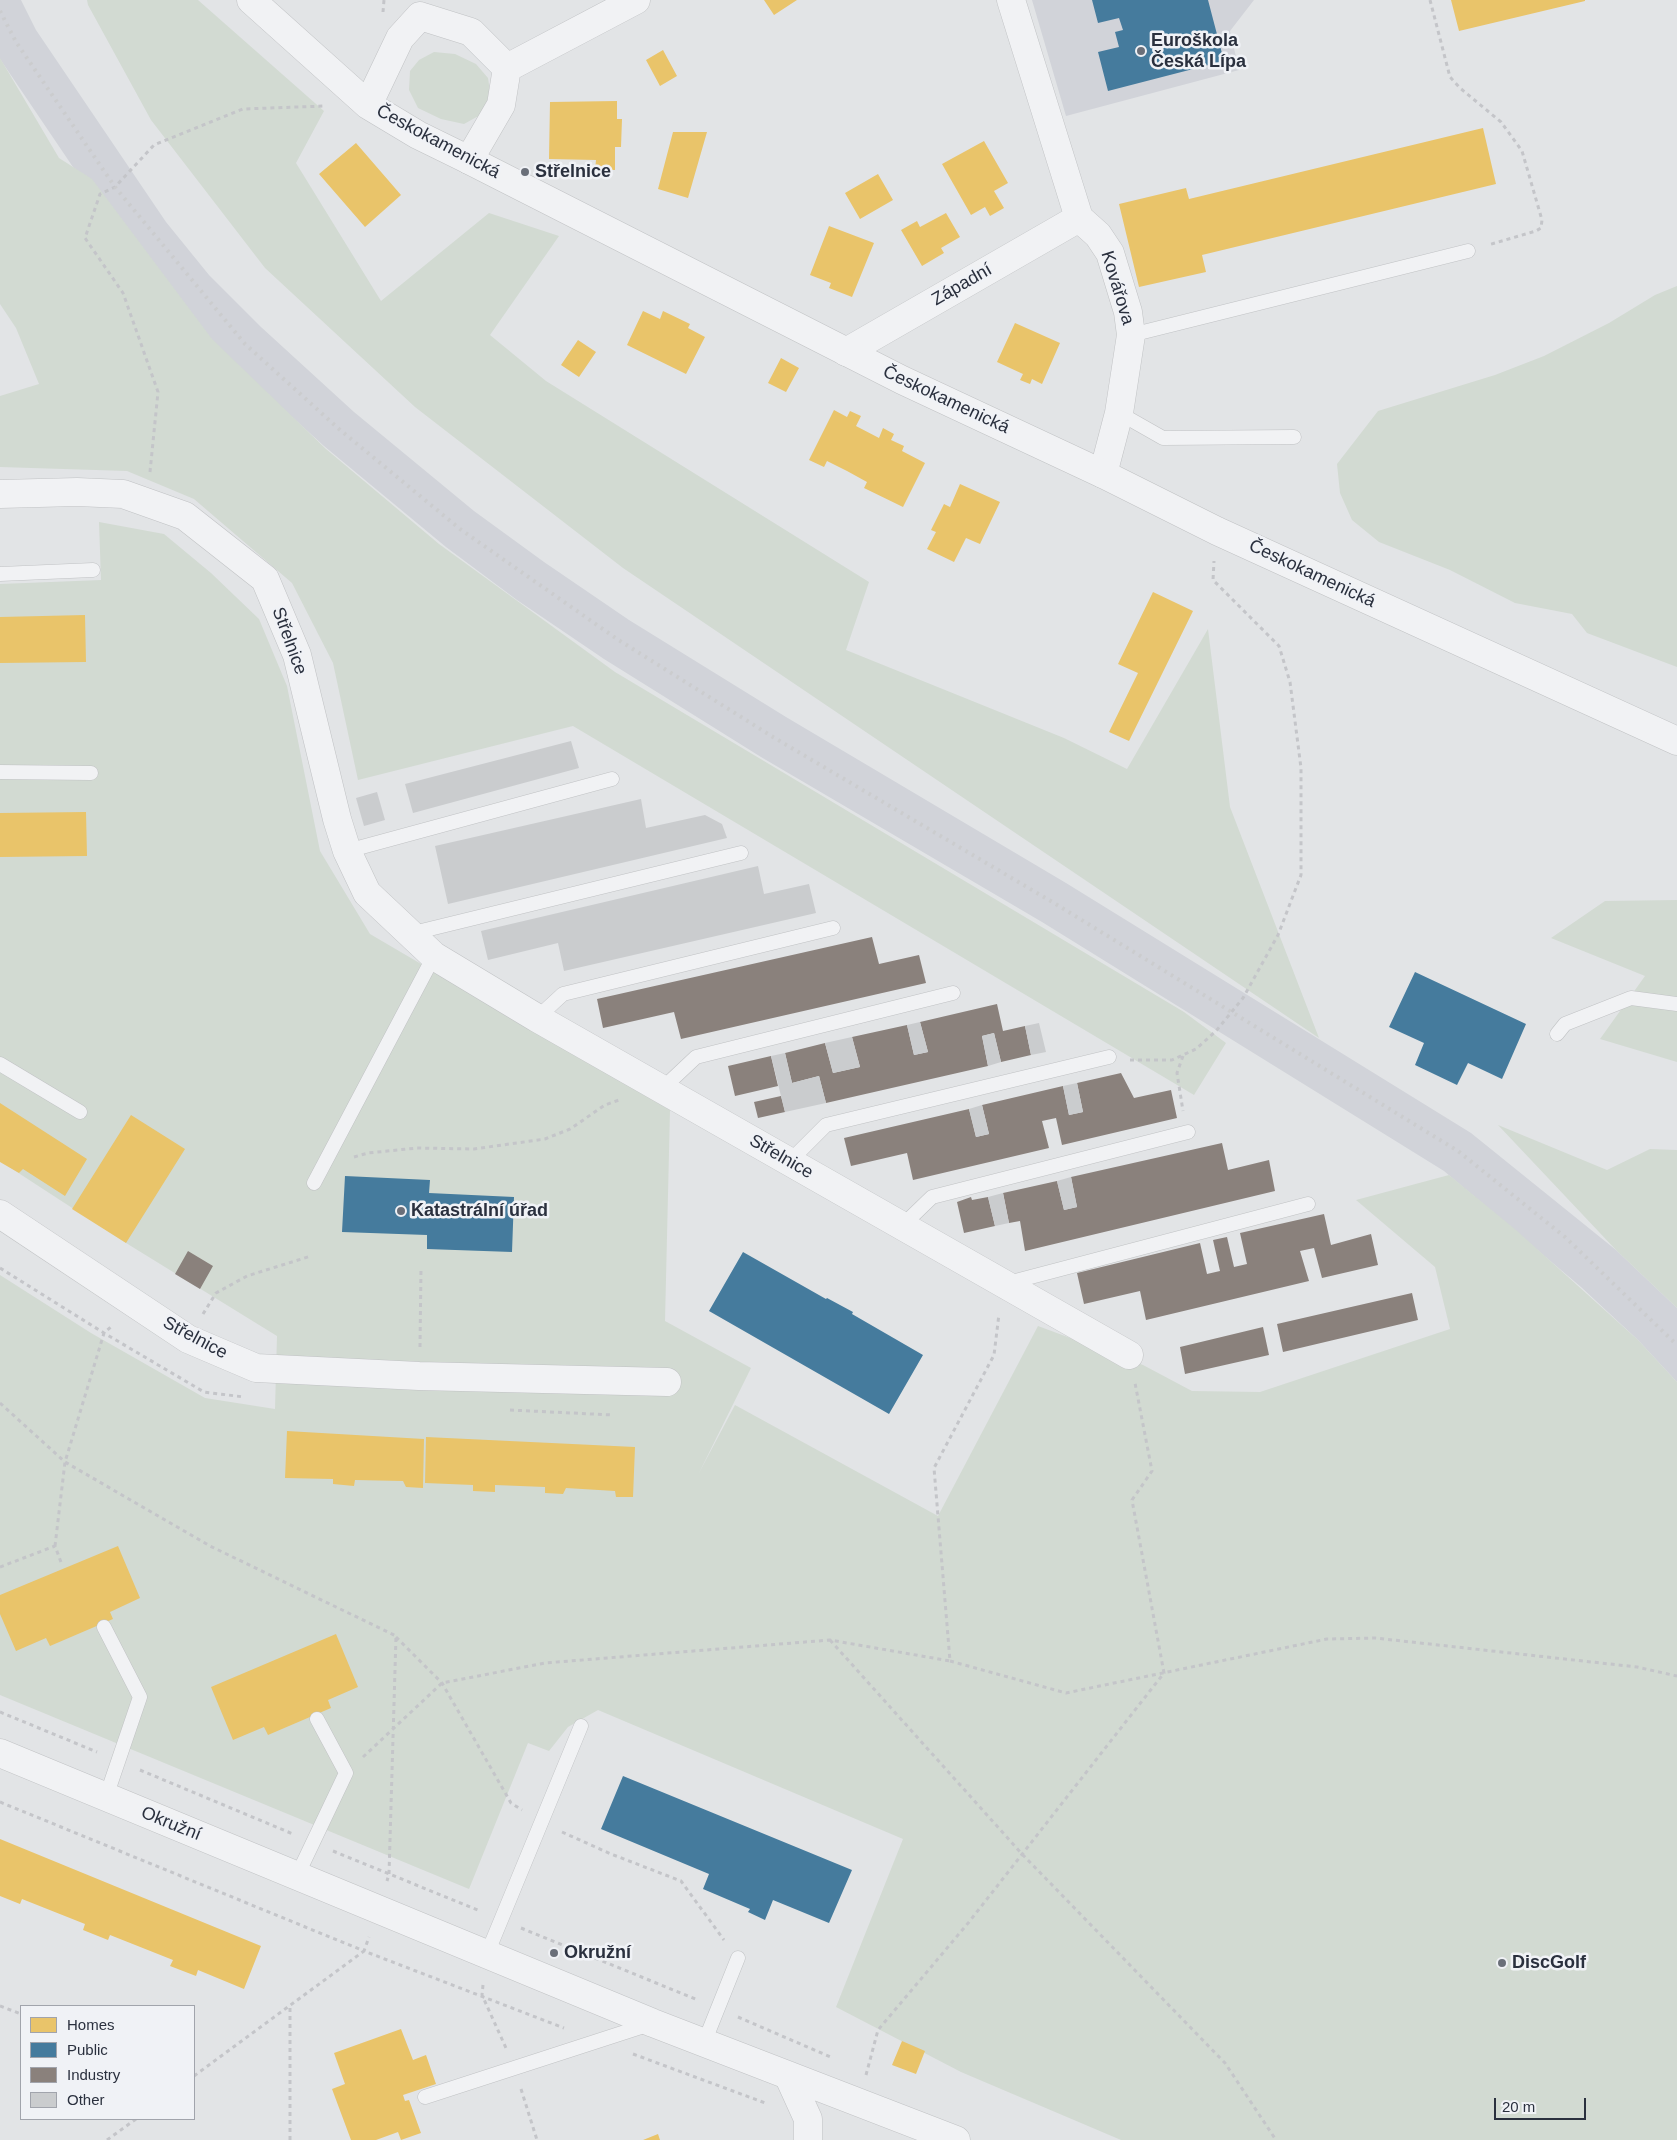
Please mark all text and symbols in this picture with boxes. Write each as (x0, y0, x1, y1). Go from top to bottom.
place label: Euroškola Česká Lípa (1151, 30, 1246, 72)
marker: Euroškola Česká Lípa (1135, 45, 1147, 57)
street label: Českokamenická (372, 100, 504, 184)
place label: Střelnice (535, 161, 611, 183)
marker: Střelnice (519, 166, 531, 178)
street label: Kovářova (1096, 248, 1138, 328)
street label: Západní (928, 259, 996, 311)
street label: Českokamenická (879, 361, 1013, 439)
street label: Českokamenická (1245, 535, 1379, 613)
street label: Střelnice (267, 604, 311, 678)
street label: Střelnice (745, 1130, 817, 1184)
place label: Katastrální úřad (411, 1200, 548, 1222)
marker: Katastrální úřad (395, 1205, 407, 1217)
street label: Střelnice (159, 1312, 231, 1364)
street label: Okružní (138, 1802, 204, 1846)
place label: Okružní (564, 1942, 631, 1964)
marker: Okružní (548, 1947, 560, 1959)
place label: DiscGolf (1512, 1952, 1586, 1974)
marker: DiscGolf (1496, 1957, 1508, 1969)
legend (20, 2005, 195, 2120)
text: Homes (67, 2016, 115, 2033)
text: Public (67, 2041, 108, 2058)
text: Industry (67, 2066, 120, 2083)
scale bar (1497, 2088, 1590, 2120)
text: Other (67, 2091, 105, 2108)
text: 20 m (1502, 2098, 1535, 2115)

